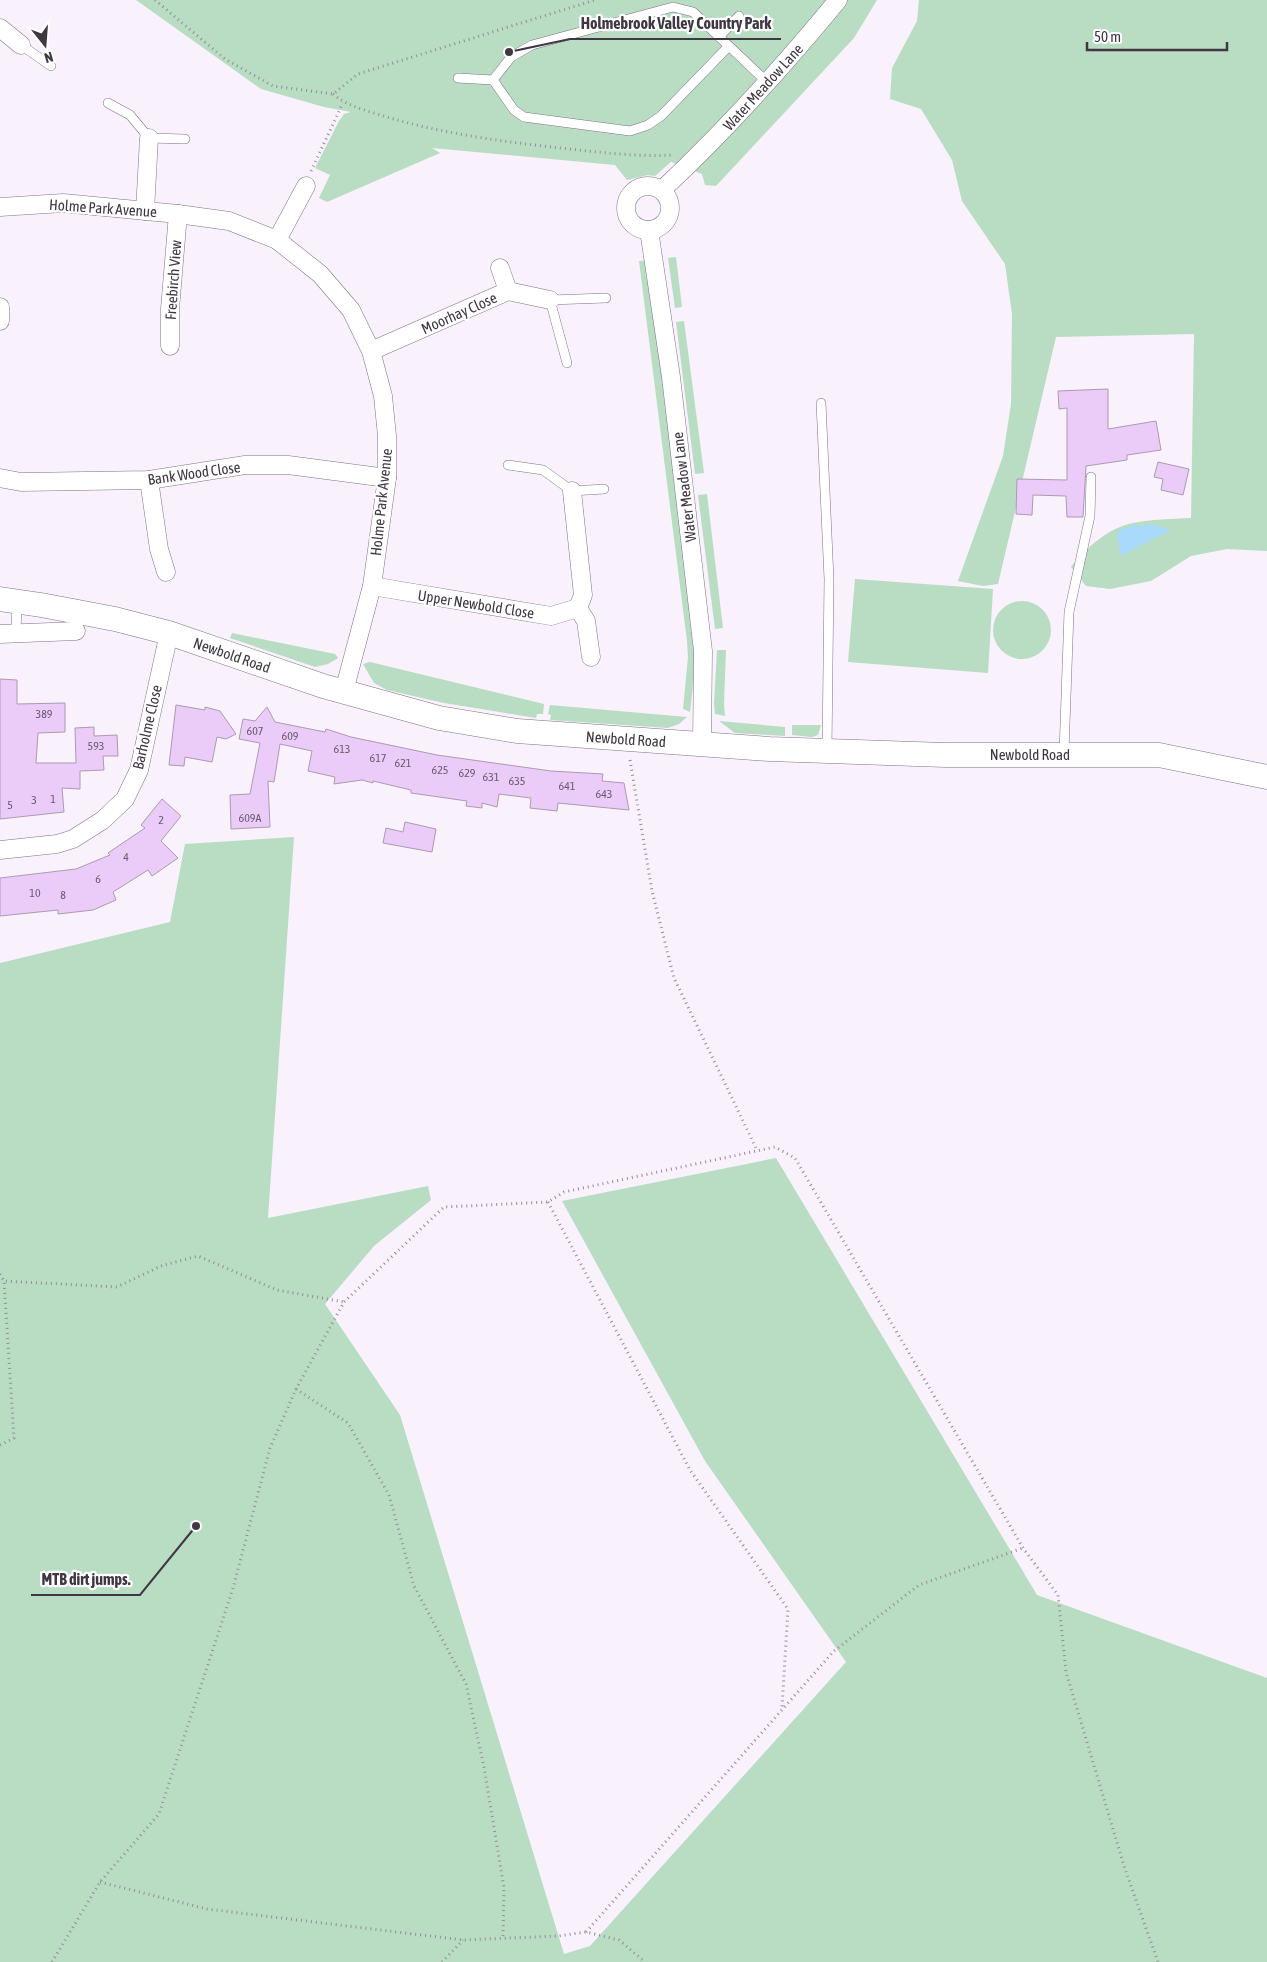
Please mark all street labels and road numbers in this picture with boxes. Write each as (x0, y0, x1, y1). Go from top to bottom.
street label: Water Meadow Lane (720, 40, 806, 134)
street label: Holme Park Avenue (49, 196, 158, 220)
street label: Freebirch View (162, 239, 184, 320)
street label: Moorhay Close (419, 289, 500, 337)
street label: Water Meadow Lane (669, 431, 699, 543)
street label: Holme Park Avenue (367, 447, 395, 557)
street label: Bank Wood Close (147, 458, 242, 488)
street label: Upper Newbold Close (417, 586, 536, 622)
street label: Newbold Road (191, 634, 273, 676)
street label: Barholme Close (129, 683, 165, 771)
street label: Newbold Road (585, 728, 667, 750)
street label: Newbold Road (990, 746, 1070, 763)

